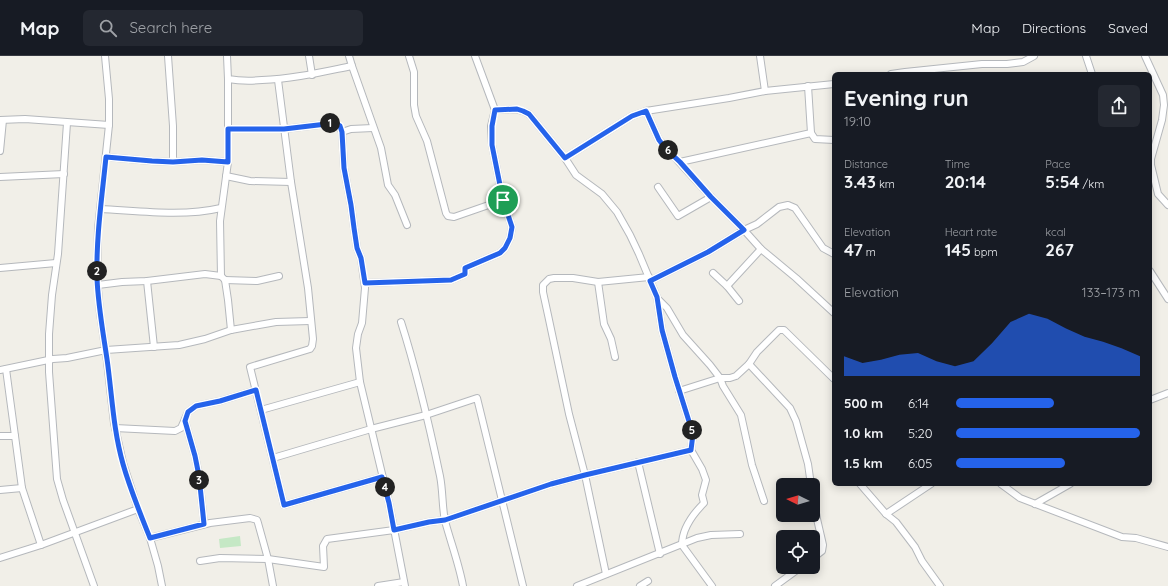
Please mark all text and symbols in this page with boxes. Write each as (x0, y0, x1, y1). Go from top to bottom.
search box (83, 10, 363, 46)
text: Map (20, 16, 59, 40)
icon: search (97, 17, 119, 39)
text: Search here (129, 18, 212, 37)
text: Map (971, 19, 1000, 37)
text: Directions (1022, 19, 1086, 37)
text: Saved (1108, 19, 1148, 37)
text: Evening run (844, 84, 969, 112)
button: share (1098, 85, 1140, 127)
pin: 1 (320, 113, 340, 133)
text: 19:10 (844, 113, 871, 129)
text: 1 (328, 116, 332, 130)
pin: 6 (658, 140, 678, 160)
text: 6 (665, 143, 671, 157)
text: Distance (844, 157, 888, 171)
text: Time (945, 157, 970, 171)
text: Pace (1045, 157, 1070, 171)
text: 3.43 (844, 171, 876, 192)
text: 20:14 (945, 171, 986, 192)
text: 5:54 (1045, 171, 1080, 192)
text: km (876, 177, 895, 191)
text: /km (1080, 177, 1104, 191)
pin (486, 183, 520, 217)
icon: arrive (492, 189, 514, 211)
text: Elevation (844, 225, 890, 239)
text: Heart rate (945, 225, 997, 239)
text: kcal (1045, 225, 1066, 239)
text: 47 (844, 239, 863, 260)
text: 145 (945, 239, 971, 260)
text: 267 (1045, 239, 1074, 260)
text: m (863, 245, 876, 259)
text: bpm (971, 245, 997, 259)
pin: 2 (87, 261, 107, 281)
text: 2 (94, 264, 100, 278)
text: Elevation (844, 284, 899, 300)
text: 133–173 m (1082, 284, 1140, 300)
text: 500 m (844, 395, 883, 411)
text: 6:14 (908, 395, 929, 411)
pin: 5 (682, 420, 702, 440)
text: 5 (689, 423, 695, 437)
text: 1.0 km (844, 425, 883, 441)
text: 5:20 (908, 425, 932, 441)
text: 1.5 km (844, 455, 883, 471)
text: 6:05 (908, 455, 932, 471)
pin: 3 (189, 470, 209, 490)
text: 3 (196, 473, 202, 487)
pin: 4 (375, 477, 395, 497)
north arrow (776, 478, 820, 522)
map controls (776, 478, 820, 574)
text: 4 (382, 480, 388, 494)
button: locate (776, 530, 820, 574)

